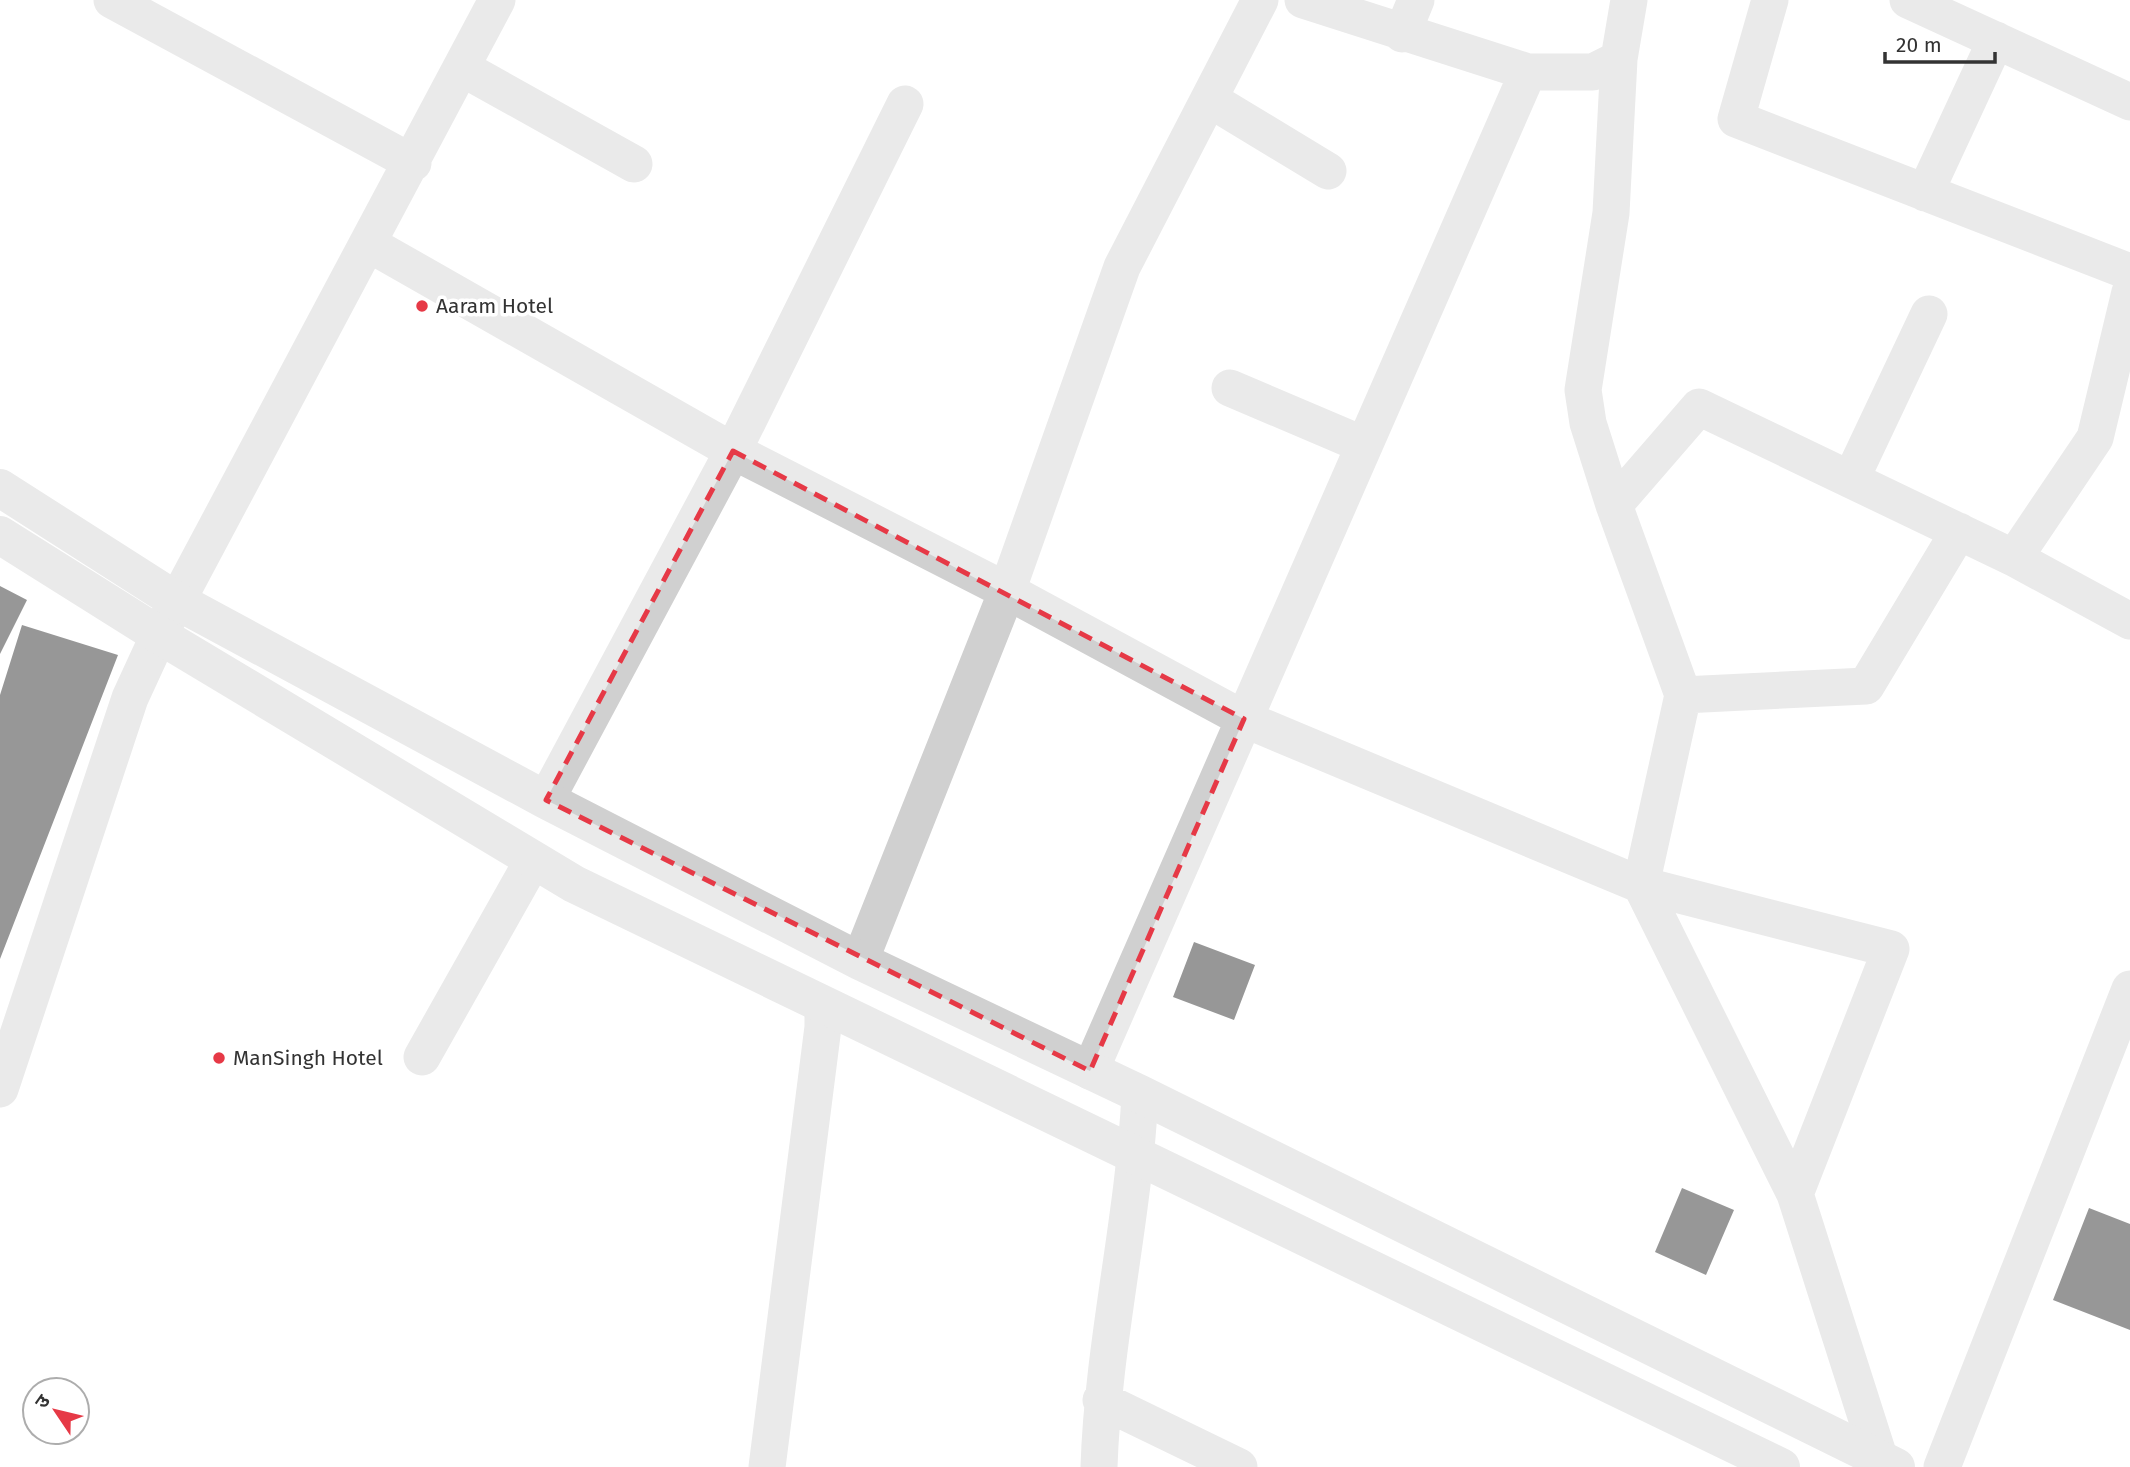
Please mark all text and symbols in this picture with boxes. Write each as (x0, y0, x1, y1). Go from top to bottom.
scale bar (1885, 21, 1995, 65)
text: 20 m (1896, 32, 1942, 58)
place label: Aaram Hotel (436, 293, 553, 319)
marker: Aaram Hotel (414, 298, 430, 314)
place label: ManSingh Hotel (233, 1045, 383, 1071)
marker: ManSingh Hotel (211, 1050, 227, 1066)
north arrow (21, 1376, 91, 1446)
text: उ (30, 1390, 56, 1413)

